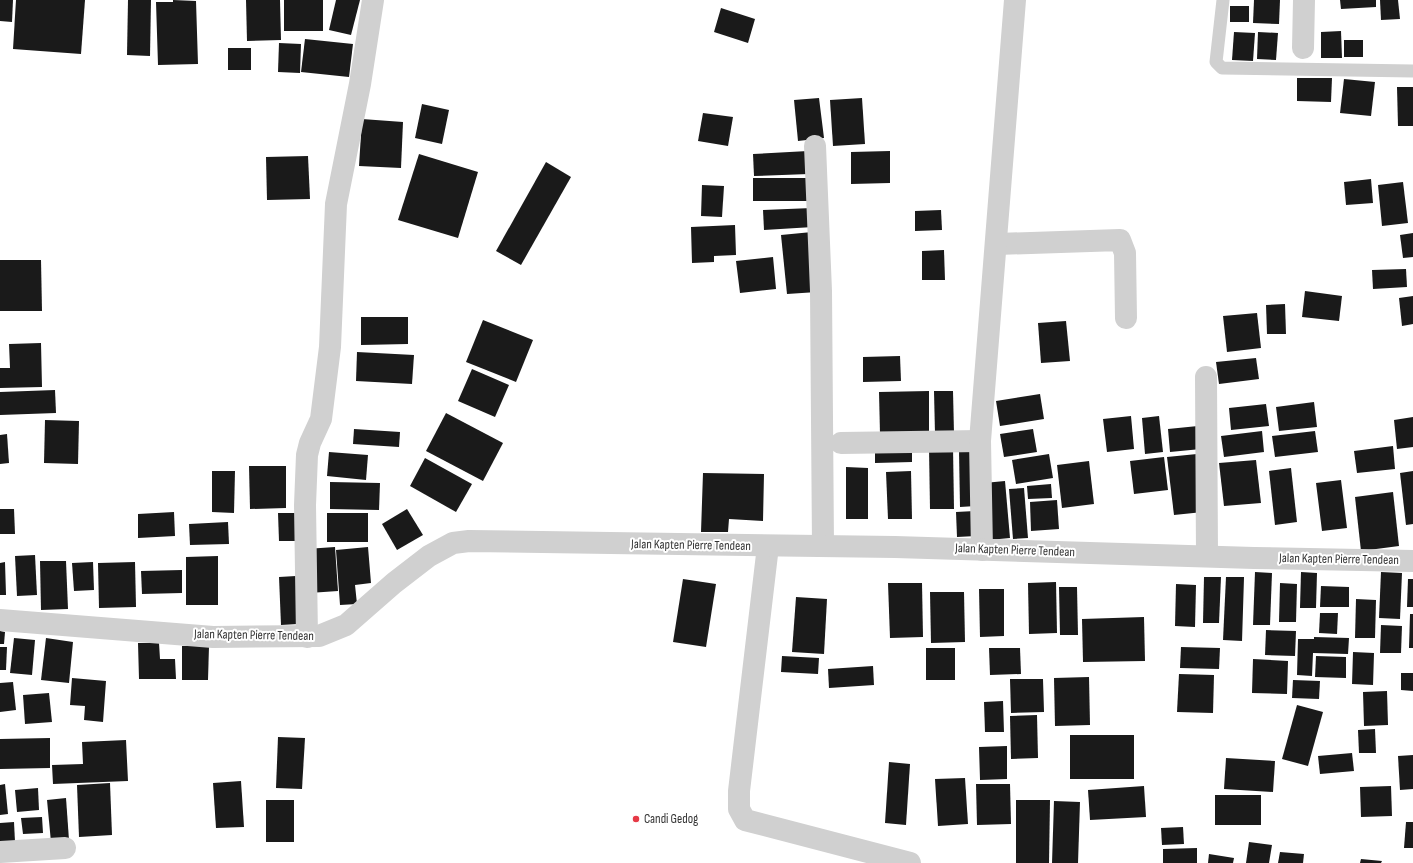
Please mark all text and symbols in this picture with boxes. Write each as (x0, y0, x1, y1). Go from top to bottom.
street label: Jalan Kapten Pierre Tendean (630, 536, 751, 554)
street label: Jalan Kapten Pierre Tendean (954, 540, 1075, 560)
street label: Jalan Kapten Pierre Tendean (1278, 550, 1399, 568)
street label: Jalan Kapten Pierre Tendean (193, 626, 314, 644)
place label: Candi Gedog (644, 811, 698, 827)
marker: Candi Gedog (631, 814, 641, 824)

